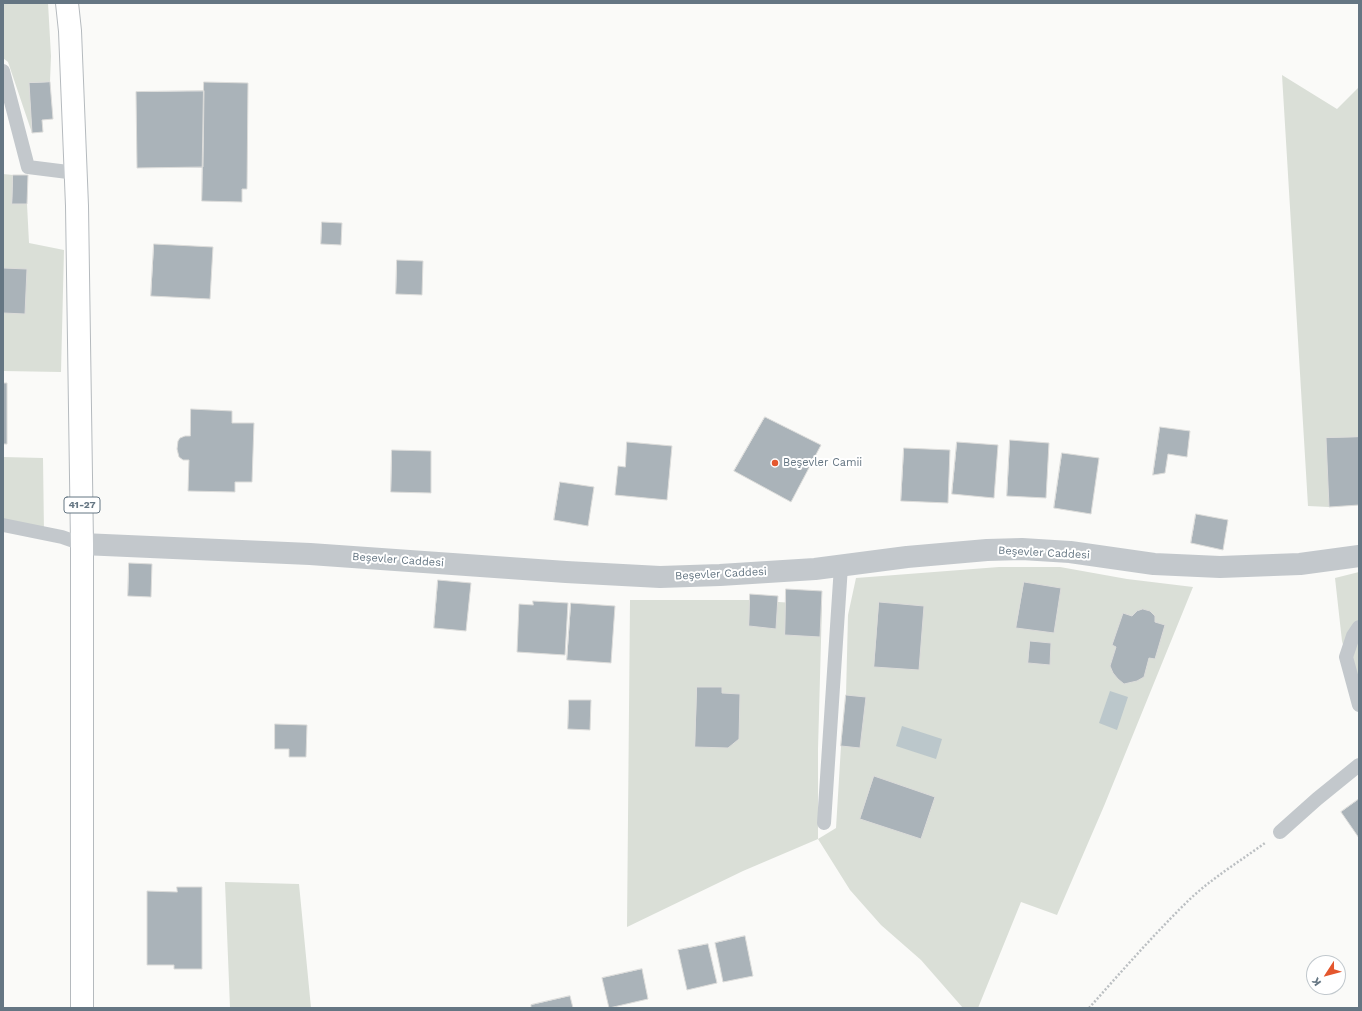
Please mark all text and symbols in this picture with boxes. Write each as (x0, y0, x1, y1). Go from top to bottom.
place label: Beşevler Camii (783, 456, 862, 470)
marker: Beşevler Camii (770, 458, 780, 468)
road number: 41-27 (64, 497, 100, 513)
street label: Beşevler Caddesi (998, 544, 1090, 562)
street label: Beşevler Caddesi (352, 550, 444, 570)
street label: Beşevler Caddesi (675, 565, 767, 583)
north arrow (1306, 955, 1346, 995)
text: K (1309, 975, 1324, 989)

